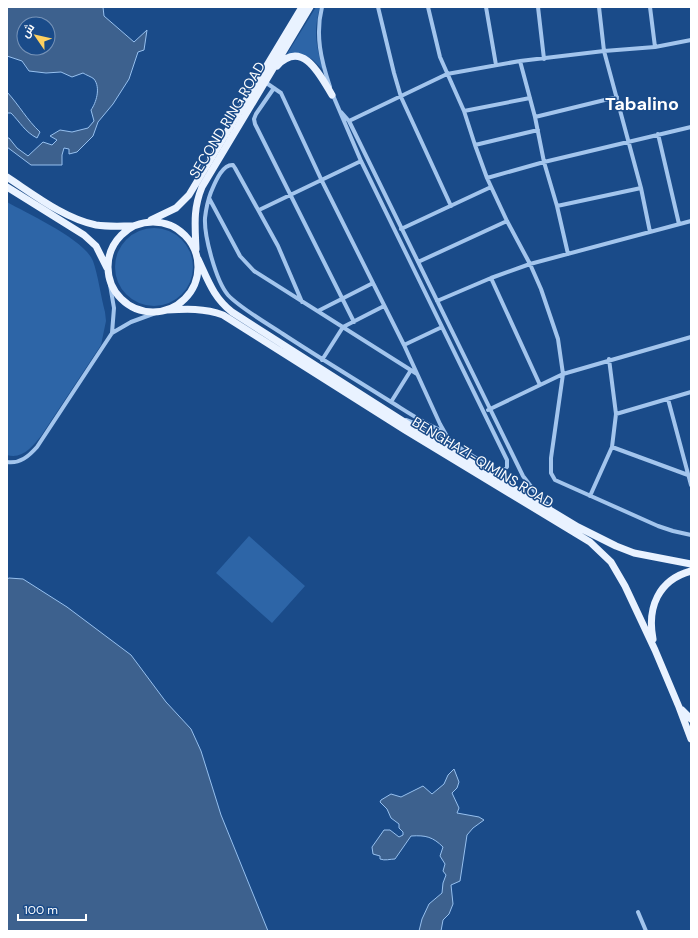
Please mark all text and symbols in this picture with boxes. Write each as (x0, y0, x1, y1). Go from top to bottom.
north arrow (16, 16, 56, 56)
text: ش (18, 21, 37, 40)
street label: SECOND RING ROAD (185, 58, 269, 182)
district label: Tabalino (605, 92, 679, 116)
street label: BENGHAZI-QIMINS ROAD (409, 413, 557, 511)
scale bar (18, 896, 86, 922)
text: 100 m (24, 902, 58, 918)

